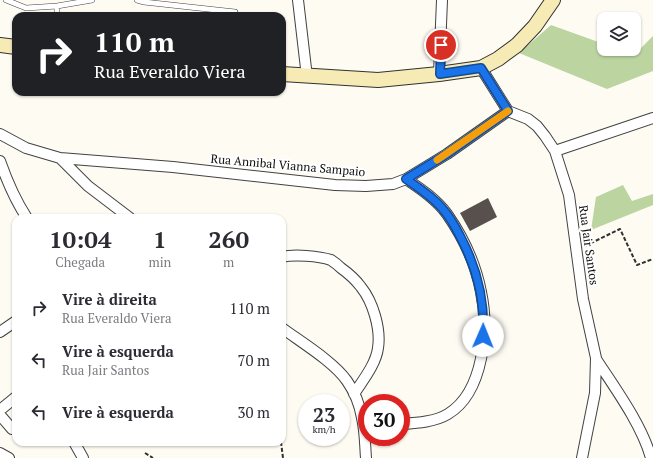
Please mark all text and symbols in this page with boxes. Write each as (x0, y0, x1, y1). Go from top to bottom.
map controls (597, 12, 641, 56)
button: layers (597, 12, 641, 56)
text: 110 m (94, 23, 175, 60)
icon: right (28, 28, 80, 80)
pin (424, 28, 458, 62)
icon: arrive (430, 34, 452, 56)
text: Rua Everaldo Viera (94, 59, 246, 83)
street label: Rua Annibal Vianna Sampaio (210, 151, 366, 179)
street label: Rua Jair Santos (576, 204, 602, 286)
text: 10:04 (49, 223, 111, 255)
text: 1 (153, 223, 167, 255)
text: 260 (208, 223, 249, 255)
text: Chegada (55, 253, 105, 271)
text: min (148, 253, 171, 271)
text: m (223, 253, 234, 271)
text: Vire à direita (62, 289, 157, 309)
icon: right (28, 297, 50, 319)
text: 110 m (229, 298, 270, 318)
text: Rua Everaldo Viera (62, 309, 172, 327)
position arrow (462, 315, 504, 357)
text: Vire à esquerda (62, 341, 174, 361)
icon: left (28, 349, 50, 371)
text: 70 m (237, 350, 270, 370)
text: Rua Jair Santos (62, 361, 149, 379)
speed limit sign: 30 (358, 394, 410, 446)
icon: left (28, 401, 50, 423)
text: 23 (313, 401, 335, 428)
text: Vire à esquerda (62, 402, 174, 422)
text: 30 m (237, 402, 270, 422)
text: km/h (312, 423, 336, 436)

